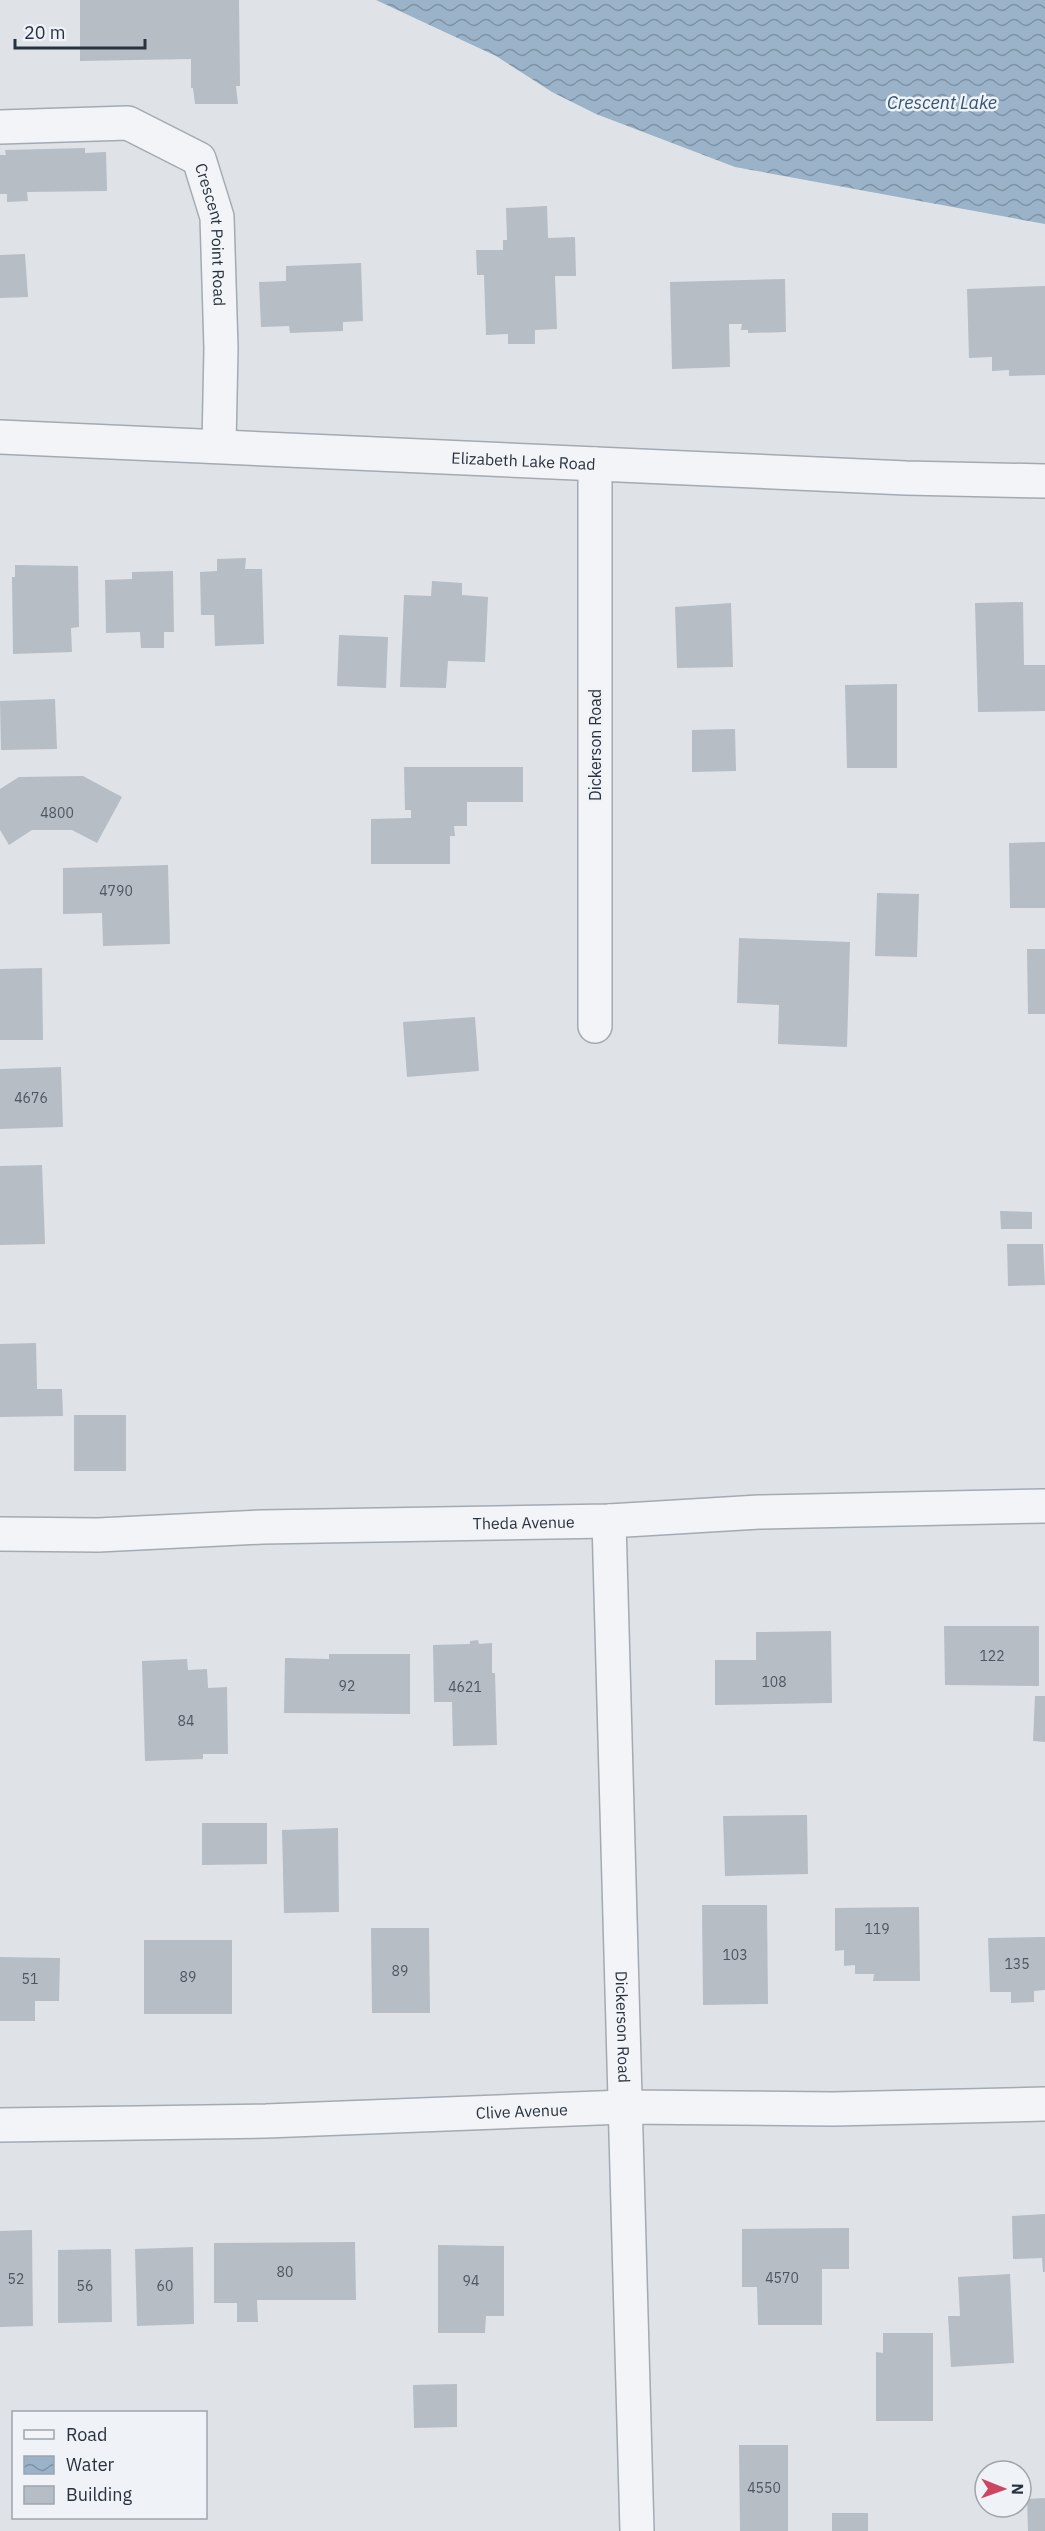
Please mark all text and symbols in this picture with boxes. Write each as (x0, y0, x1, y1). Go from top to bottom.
scale bar (15, 12, 146, 50)
text: 20 m (24, 21, 66, 44)
water label: Crescent Lake (887, 91, 997, 114)
street label: Crescent Point Road (191, 161, 230, 306)
street label: Elizabeth Lake Road (451, 447, 596, 474)
street label: Dickerson Road (585, 689, 605, 801)
house number: 4800 (40, 804, 74, 822)
house number: 4790 (99, 882, 133, 900)
house number: 4676 (14, 1089, 48, 1107)
street label: Theda Avenue (473, 1512, 575, 1533)
house number: 122 (979, 1647, 1005, 1665)
house number: 108 (761, 1673, 787, 1691)
house number: 92 (339, 1677, 355, 1695)
house number: 4621 (448, 1678, 482, 1696)
house number: 84 (178, 1712, 194, 1730)
house number: 119 (864, 1920, 890, 1938)
house number: 103 (722, 1946, 748, 1964)
house number: 135 (1004, 1955, 1030, 1973)
house number: 89 (392, 1962, 408, 1980)
house number: 89 (180, 1968, 196, 1986)
house number: 51 (22, 1970, 38, 1988)
street label: Dickerson Road (611, 1970, 635, 2083)
street label: Clive Avenue (475, 2099, 568, 2123)
house number: 80 (277, 2263, 293, 2281)
house number: 4570 (765, 2269, 799, 2287)
house number: 52 (8, 2270, 24, 2288)
house number: 94 (463, 2272, 479, 2290)
house number: 56 (77, 2277, 93, 2295)
house number: 60 (157, 2277, 173, 2295)
legend (12, 2411, 207, 2519)
text: Road (66, 2423, 107, 2446)
text: Water (66, 2453, 115, 2476)
north arrow (973, 2459, 1033, 2519)
house number: 4550 (747, 2479, 781, 2497)
text: Building (66, 2483, 133, 2506)
text: N (1008, 2483, 1028, 2495)

